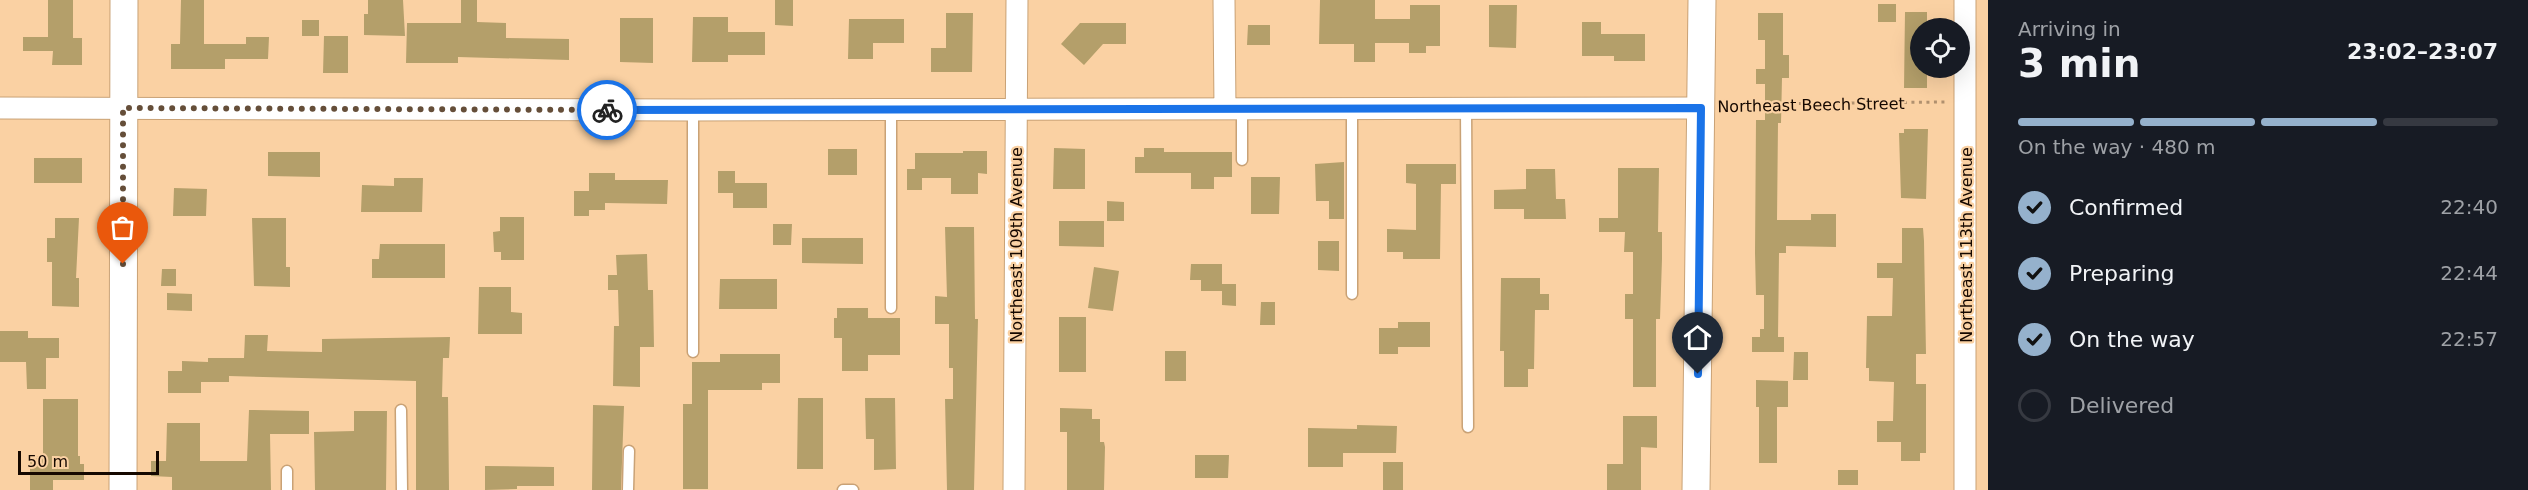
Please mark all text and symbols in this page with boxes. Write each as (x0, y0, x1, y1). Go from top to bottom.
text: Arriving in (2018, 17, 2121, 41)
map controls (1910, 18, 1970, 78)
button: locate (1910, 18, 1970, 78)
text: 23:02–23:07 (2347, 39, 2498, 64)
text: 3 min (2018, 41, 2140, 86)
courier (577, 80, 637, 140)
icon: bike (591, 94, 624, 127)
street label: Northeast Beech Street (1717, 94, 1905, 116)
text: On the way · 480 m (2018, 135, 2216, 159)
street label: Northeast 109th Avenue (1007, 147, 1026, 343)
street label: Northeast 113th Avenue (1957, 147, 1976, 343)
icon: check (2018, 191, 2051, 224)
text: Confirmed (2069, 195, 2183, 220)
text: 22:40 (2440, 195, 2498, 219)
pin (97, 202, 148, 264)
icon: bag (106, 211, 139, 244)
icon: check (2018, 257, 2051, 290)
text: Preparing (2069, 261, 2175, 286)
text: 22:44 (2440, 261, 2498, 285)
pin (1672, 312, 1723, 374)
icon: home (1681, 321, 1714, 354)
icon: check (2018, 323, 2051, 356)
text: On the way (2069, 327, 2195, 352)
text: 22:57 (2440, 327, 2498, 351)
text: Delivered (2069, 393, 2174, 418)
scale bar (18, 448, 159, 476)
text: 50 m (27, 452, 68, 471)

